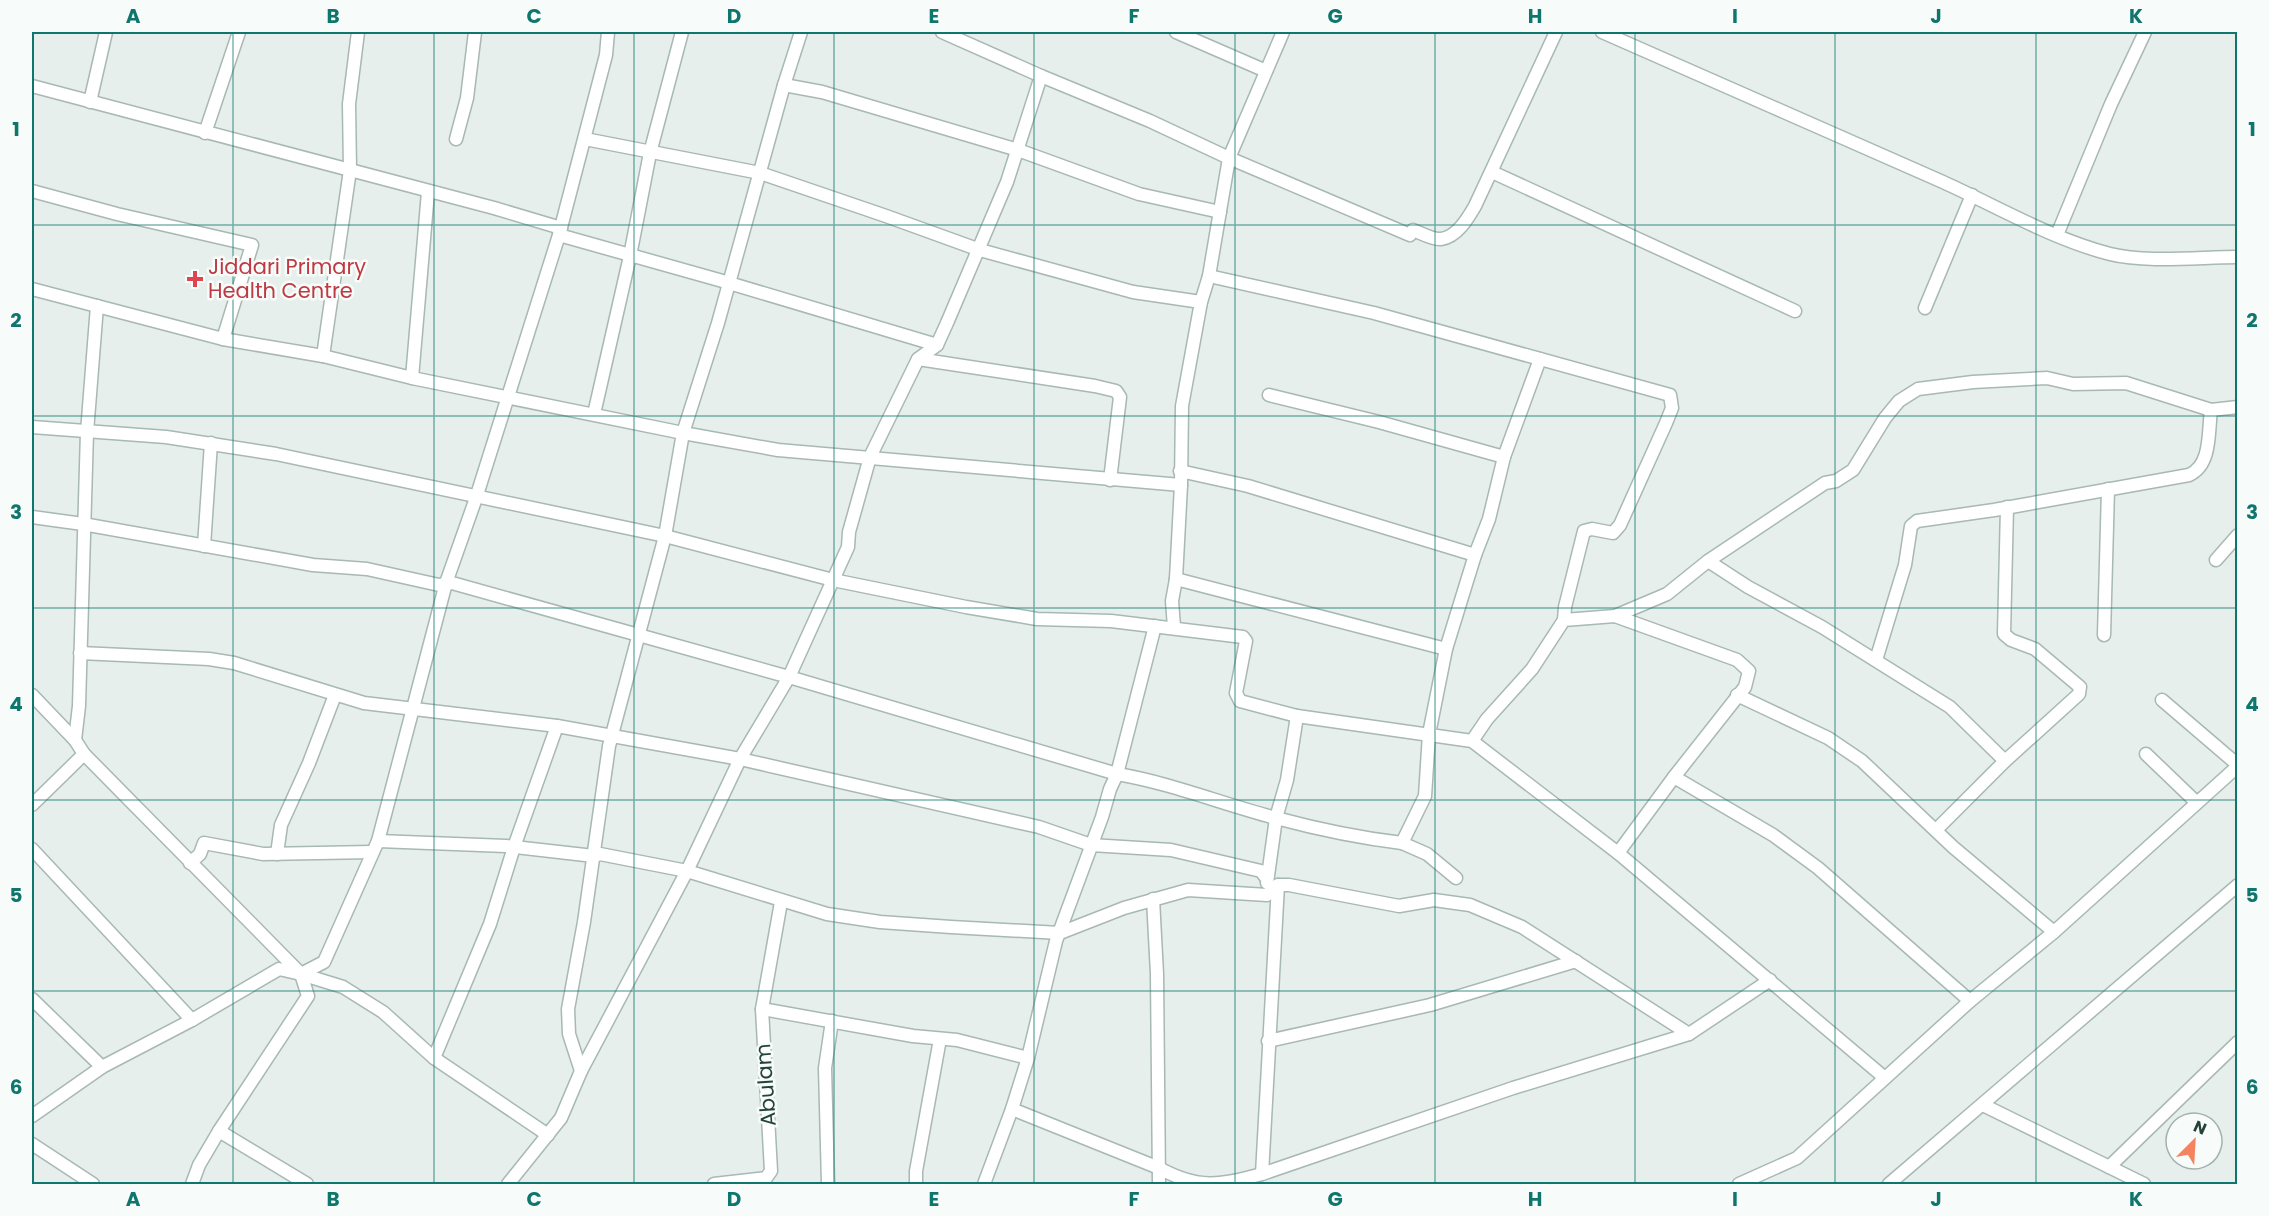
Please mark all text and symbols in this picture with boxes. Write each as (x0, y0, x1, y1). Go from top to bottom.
text: A (126, 2, 141, 30)
text: B (326, 2, 340, 30)
text: C (526, 2, 542, 30)
text: D (727, 2, 741, 30)
text: E (929, 2, 939, 30)
text: F (1129, 2, 1140, 30)
text: G (1327, 2, 1343, 30)
text: H (1528, 2, 1542, 30)
text: I (1732, 2, 1738, 30)
text: J (1930, 2, 1942, 30)
text: K (2129, 2, 2143, 30)
text: 1 (12, 115, 20, 143)
text: 1 (2248, 115, 2256, 143)
place label: Jiddari Primary Health Centre (208, 252, 366, 305)
marker: Jiddari Primary Health Centre (186, 270, 204, 288)
text: 2 (10, 306, 22, 334)
text: 2 (2246, 306, 2258, 334)
text: 3 (10, 498, 22, 526)
text: 3 (2246, 498, 2258, 526)
text: 4 (9, 690, 23, 718)
text: 4 (2245, 690, 2259, 718)
text: 5 (10, 881, 23, 909)
text: 5 (2246, 881, 2259, 909)
street label: Abulam (748, 1043, 783, 1127)
text: 6 (10, 1073, 22, 1101)
text: 6 (2246, 1073, 2258, 1101)
north arrow (2164, 1111, 2224, 1171)
text: N (2190, 1115, 2210, 1141)
text: A (126, 1185, 141, 1213)
text: B (326, 1185, 340, 1213)
text: C (526, 1185, 542, 1213)
text: D (727, 1185, 741, 1213)
text: E (929, 1185, 939, 1213)
text: F (1129, 1185, 1140, 1213)
text: G (1327, 1185, 1343, 1213)
text: H (1528, 1185, 1542, 1213)
text: I (1732, 1185, 1738, 1213)
text: J (1930, 1185, 1942, 1213)
text: K (2129, 1185, 2143, 1213)

